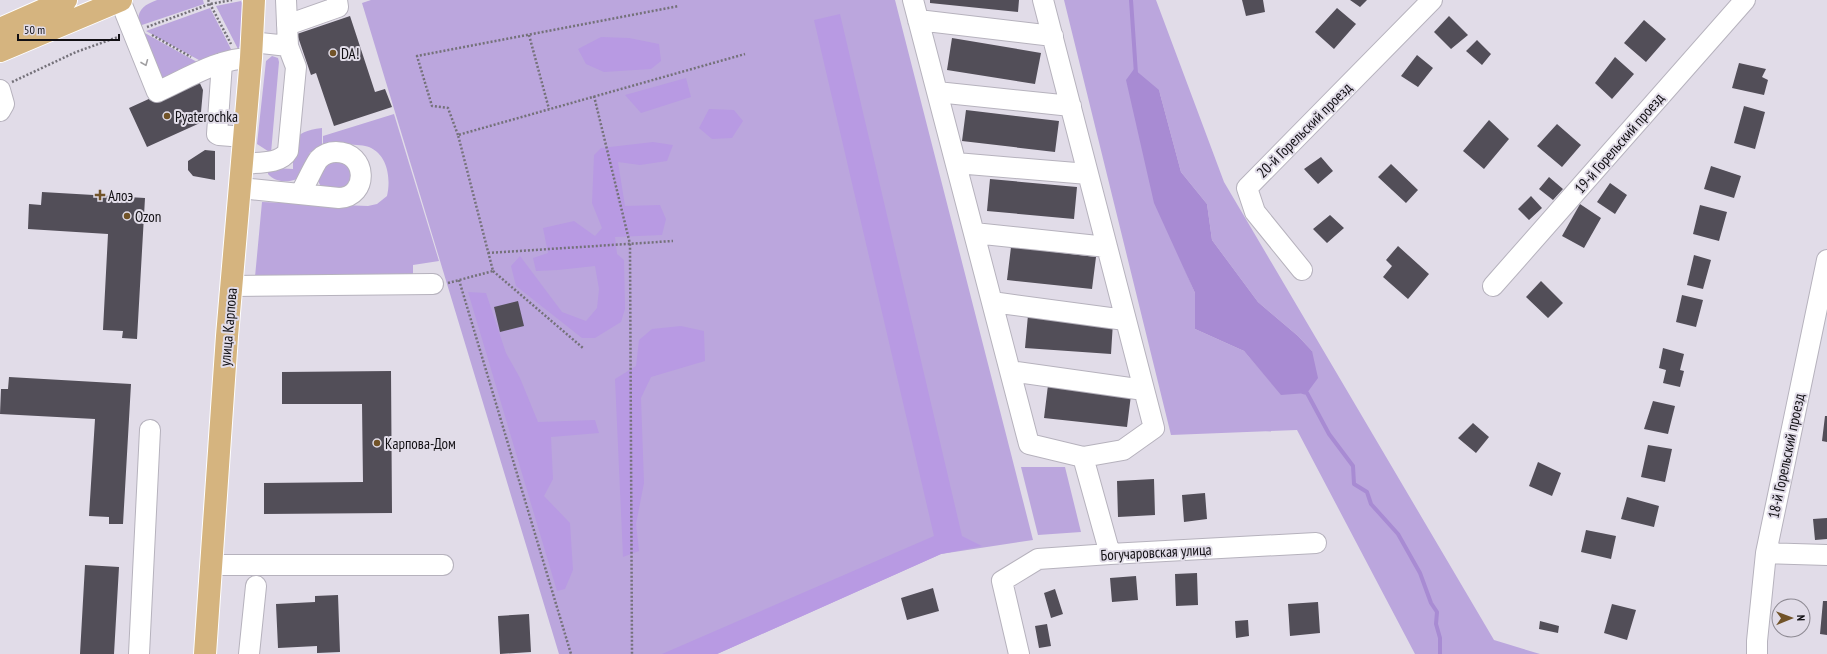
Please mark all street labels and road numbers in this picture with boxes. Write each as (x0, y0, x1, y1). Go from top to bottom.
street label: 20-й Горельский проезд (1252, 78, 1356, 182)
street label: 19-й Горельский проезд (1570, 88, 1668, 197)
street label: улица Карпова (215, 287, 241, 367)
street label: 18-й Горельский проезд (1763, 391, 1809, 520)
street label: Богучаровская улица (1100, 540, 1212, 564)

